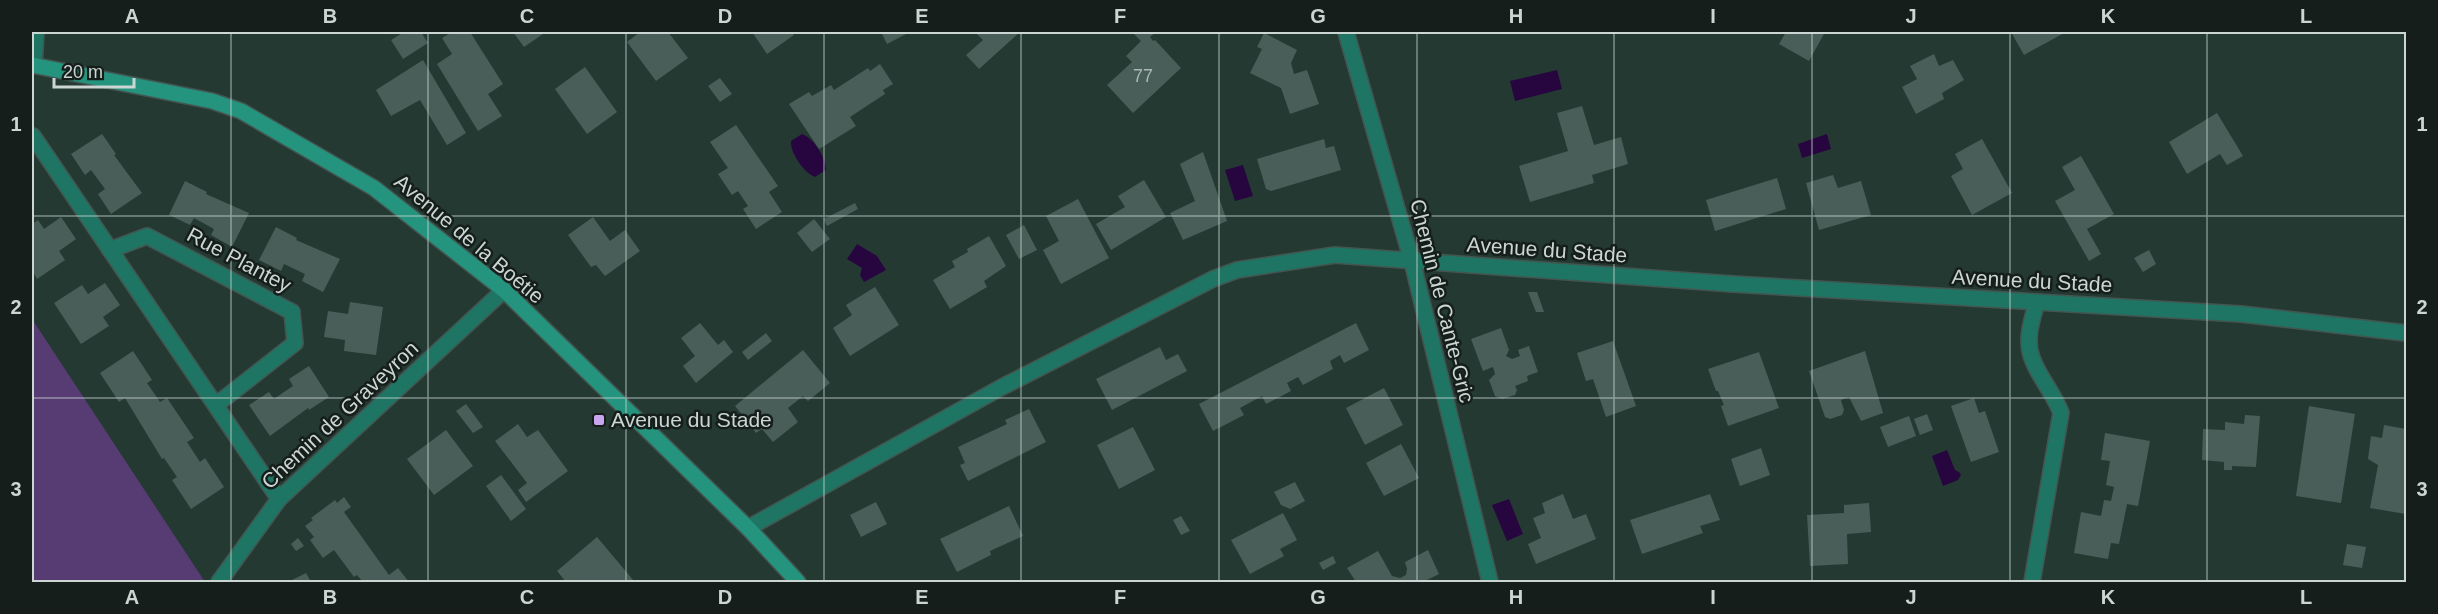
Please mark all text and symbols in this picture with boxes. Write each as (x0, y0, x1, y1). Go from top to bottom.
text: A (125, 5, 139, 27)
text: B (323, 5, 337, 27)
text: C (520, 5, 534, 27)
text: D (718, 5, 732, 27)
text: E (915, 5, 929, 27)
text: F (1114, 5, 1126, 27)
text: G (1310, 5, 1326, 27)
text: H (1509, 5, 1523, 27)
text: I (1710, 5, 1716, 27)
text: J (1905, 5, 1917, 27)
text: K (2101, 5, 2116, 27)
text: L (2300, 5, 2312, 27)
scale bar (54, 51, 134, 89)
text: 20 m (63, 62, 103, 82)
house number: 77 (1133, 66, 1153, 86)
text: 1 (10, 113, 22, 135)
text: 1 (2416, 113, 2428, 135)
street label: Avenue de la Boétie (390, 170, 549, 308)
street label: Chemin de Cante-Gric (1406, 197, 1479, 405)
street label: Rue Plantey (183, 223, 296, 297)
street label: Avenue du Stade (1466, 232, 1628, 267)
street label: Avenue du Stade (1951, 265, 2113, 296)
text: 2 (10, 296, 22, 318)
text: 2 (2416, 296, 2428, 318)
street label: Chemin de Graveyron (257, 336, 423, 493)
place label: Avenue du Stade (611, 408, 772, 431)
marker: Avenue du Stade (592, 413, 606, 427)
text: 3 (10, 478, 22, 500)
text: 3 (2416, 478, 2428, 500)
text: A (125, 586, 139, 608)
text: B (323, 586, 337, 608)
text: C (520, 586, 534, 608)
text: D (718, 586, 732, 608)
text: E (915, 586, 929, 608)
text: F (1114, 586, 1126, 608)
text: G (1310, 586, 1326, 608)
text: H (1509, 586, 1523, 608)
text: I (1710, 586, 1716, 608)
text: J (1905, 586, 1917, 608)
text: K (2101, 586, 2116, 608)
text: L (2300, 586, 2312, 608)

